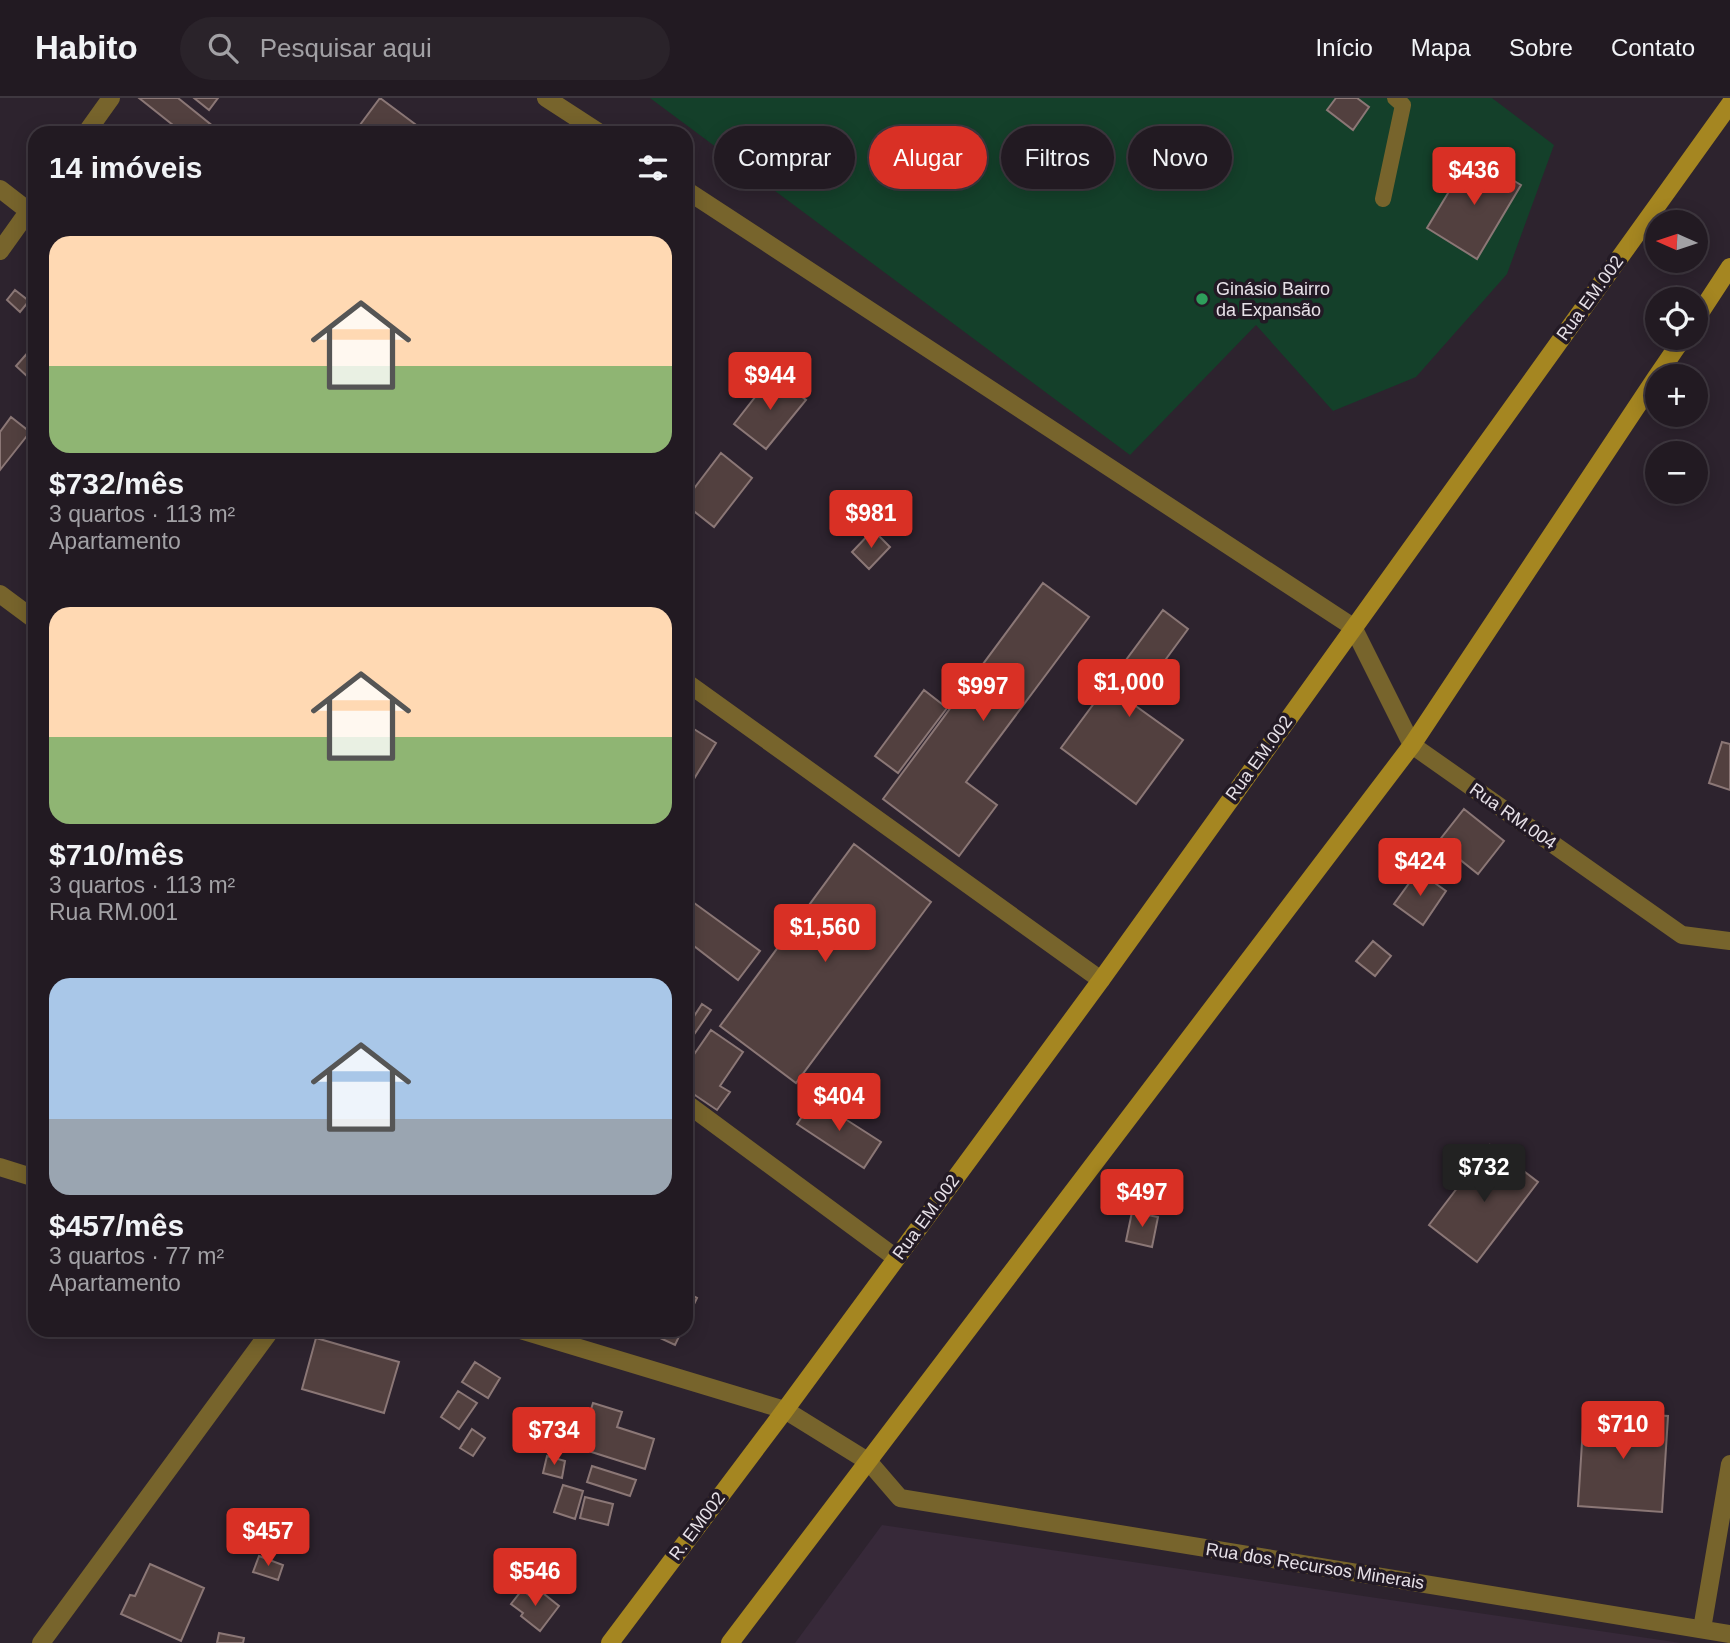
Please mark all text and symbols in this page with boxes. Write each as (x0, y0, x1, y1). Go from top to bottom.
search box (180, 17, 670, 80)
text: Habito (35, 29, 138, 66)
icon: search (204, 29, 242, 67)
text: Pesquisar aqui (260, 33, 432, 63)
text: Início (1315, 34, 1373, 61)
text: Mapa (1411, 34, 1471, 61)
text: Sobre (1509, 34, 1573, 61)
text: Contato (1611, 34, 1695, 61)
chip: Comprar (714, 126, 855, 189)
chip: Alugar (869, 126, 987, 189)
chip: Filtros (1001, 126, 1114, 189)
chip: Novo (1128, 126, 1232, 189)
pin: $436 (1433, 148, 1515, 207)
icon: filters (634, 149, 672, 187)
text: 14 imóveis (49, 151, 202, 184)
text: $436 (1448, 157, 1500, 183)
north arrow (1645, 210, 1708, 273)
map controls (1645, 210, 1708, 504)
street label: Rua EM.002 (1553, 252, 1627, 344)
place label: Ginásio Bairro da Expansão (1216, 279, 1330, 320)
icon: home (298, 282, 424, 408)
button: locate (1645, 287, 1708, 350)
marker: Ginásio Bairro da Expansão (1194, 291, 1210, 307)
pin: $944 (729, 352, 811, 412)
text: $944 (744, 362, 796, 388)
button: + (1645, 364, 1708, 427)
button: − (1645, 441, 1708, 504)
text: $732/mês (49, 467, 184, 500)
pin: $981 (830, 490, 912, 550)
text: $981 (845, 500, 897, 526)
text: 3 quartos · 113 m² (49, 501, 235, 527)
text: Apartamento (49, 528, 181, 554)
icon: home (298, 653, 424, 779)
pin: $1,000 (1072, 660, 1186, 719)
pin: $997 (942, 664, 1024, 723)
text: $1,000 (1094, 669, 1164, 695)
text: $997 (957, 673, 1009, 699)
street label: Rua EM.002 (1222, 712, 1296, 804)
street label: Rua RM.004 (1466, 779, 1560, 853)
text: $710/mês (49, 838, 184, 871)
pin: $424 (1379, 838, 1461, 898)
text: $424 (1394, 848, 1446, 874)
text: 3 quartos · 113 m² (49, 872, 235, 898)
text: Rua RM.001 (49, 899, 178, 925)
pin: $1,560 (768, 904, 882, 964)
text: $1,560 (790, 914, 860, 940)
icon: home (298, 1024, 424, 1150)
pin: $404 (798, 1074, 880, 1133)
text: $404 (813, 1083, 865, 1109)
pin: $732 (1443, 1144, 1525, 1204)
text: $732 (1458, 1154, 1510, 1180)
pin: $497 (1101, 1170, 1183, 1229)
street label: Rua EM.002 (889, 1171, 963, 1263)
text: $497 (1116, 1179, 1168, 1205)
text: $457/mês (49, 1209, 184, 1242)
text: 3 quartos · 77 m² (49, 1243, 224, 1269)
text: Apartamento (49, 1270, 181, 1296)
pin: $710 (1582, 1402, 1664, 1461)
pin: $734 (513, 1408, 595, 1467)
text: $710 (1597, 1411, 1649, 1437)
text: $734 (528, 1417, 580, 1443)
street label: R. EM002 (665, 1488, 729, 1564)
pin: $457 (227, 1508, 309, 1568)
text: $457 (242, 1518, 294, 1544)
street label: Rua dos Recursos Minerais (1204, 1539, 1426, 1593)
pin: $546 (494, 1548, 576, 1608)
text: $546 (509, 1558, 561, 1584)

